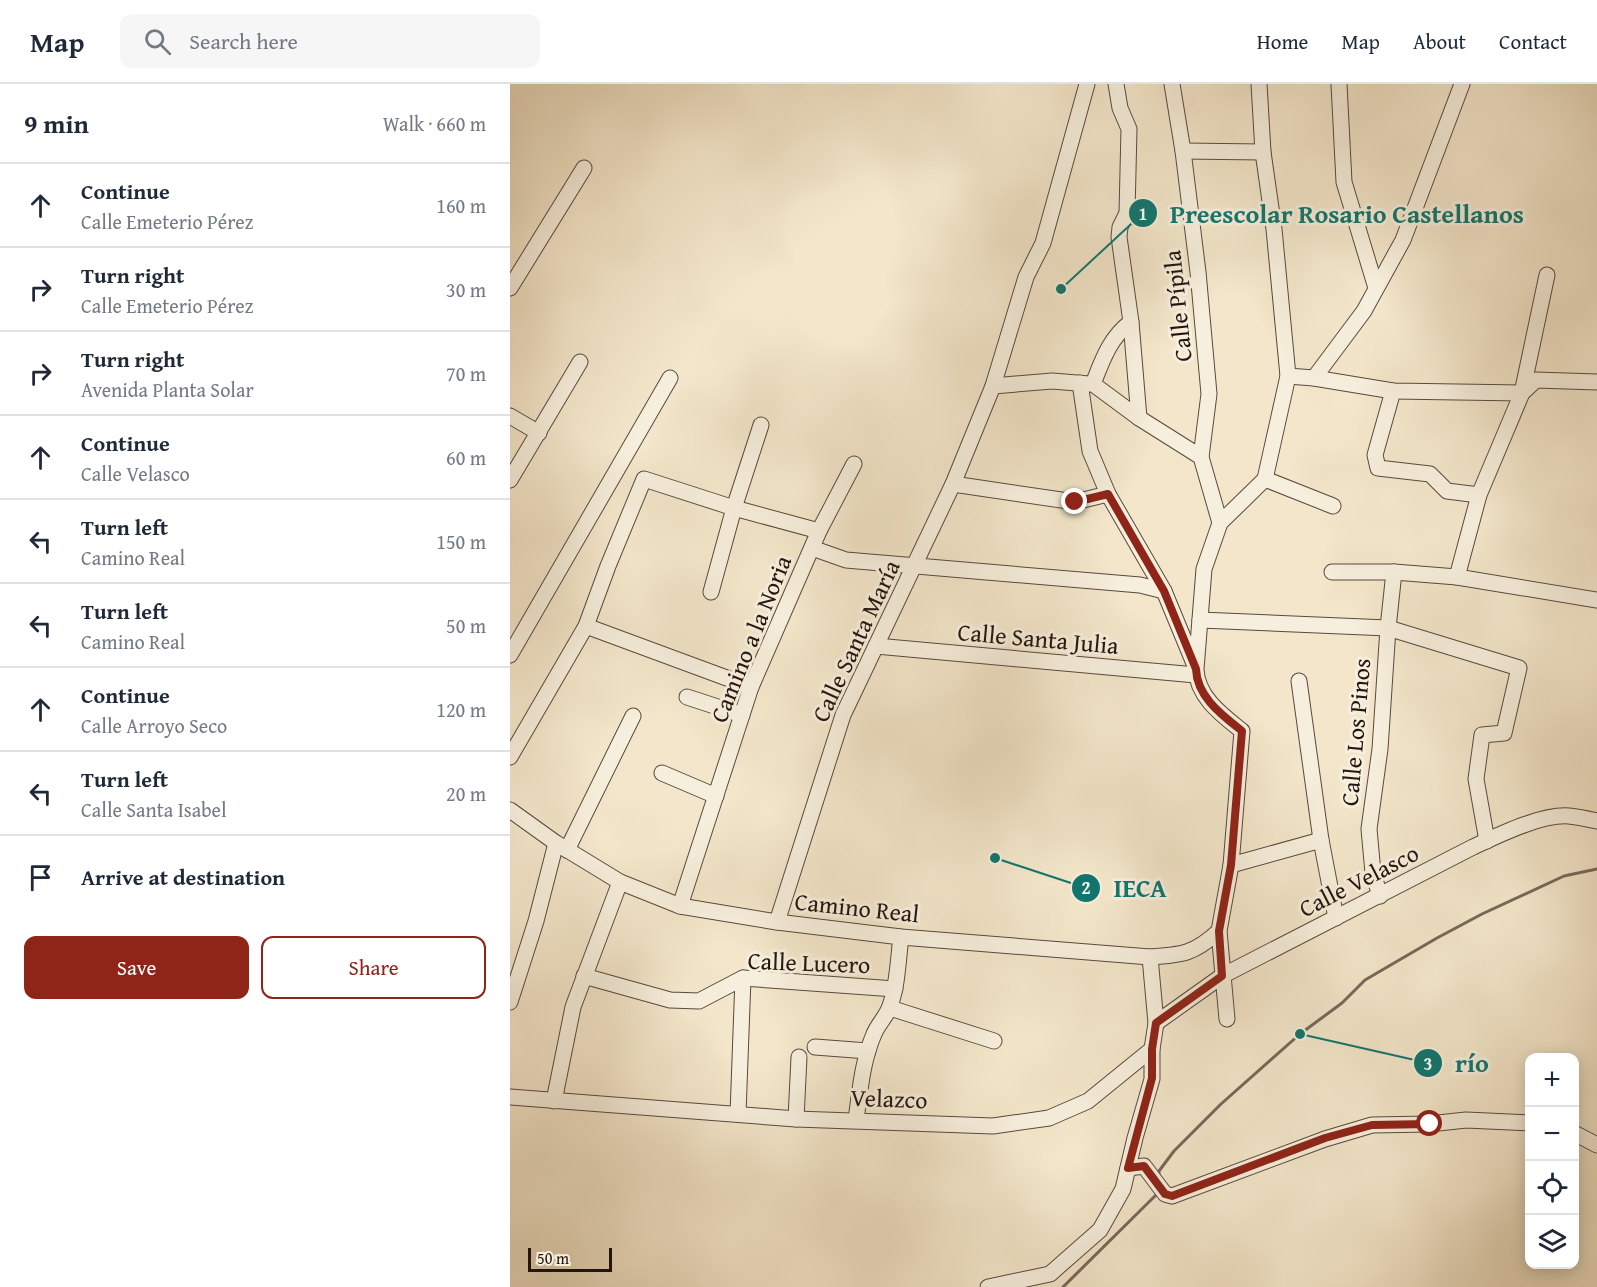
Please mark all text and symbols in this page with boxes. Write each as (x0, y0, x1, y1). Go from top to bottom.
search box (120, 14, 540, 68)
text: Map (30, 21, 84, 62)
icon: search (141, 25, 174, 58)
text: Search here (189, 25, 298, 57)
text: Home (1257, 26, 1308, 57)
text: Map (1341, 26, 1380, 57)
text: About (1413, 26, 1466, 57)
text: Contact (1499, 26, 1567, 57)
text: 9 min (24, 104, 89, 143)
text: Walk · 660 m (383, 109, 486, 138)
text: Continue (81, 175, 170, 207)
icon: ahead (24, 189, 57, 222)
text: 160 m (436, 191, 486, 220)
callout: Preescolar Rosario Castellanos (1128, 191, 1536, 235)
text: Preescolar Rosario Castellanos (1170, 194, 1524, 233)
text: 1 (1138, 200, 1148, 227)
text: Calle Emeterio Pérez (81, 207, 253, 236)
street label: Calle Pípila (1154, 248, 1201, 363)
text: Turn right (81, 259, 184, 291)
icon: right (24, 273, 57, 306)
text: 30 m (446, 275, 486, 304)
text: Calle Emeterio Pérez (81, 291, 253, 320)
text: Turn right (81, 343, 184, 375)
icon: right (24, 357, 57, 390)
text: 70 m (446, 359, 486, 388)
text: Avenida Planta Solar (81, 375, 254, 404)
text: Continue (81, 427, 170, 459)
icon: ahead (24, 441, 57, 474)
text: 60 m (446, 443, 486, 472)
text: Calle Velasco (81, 459, 190, 488)
route end (1061, 488, 1087, 514)
text: Turn left (81, 511, 168, 543)
icon: left (24, 525, 57, 558)
text: 150 m (436, 527, 486, 556)
text: Camino Real (81, 543, 185, 572)
street label: Camino a la Noria (701, 549, 800, 728)
street label: Calle Santa María (803, 553, 909, 728)
text: Turn left (81, 595, 168, 627)
icon: left (24, 609, 57, 642)
text: 50 m (446, 611, 486, 640)
street label: Calle Santa Julia (956, 614, 1121, 663)
text: Camino Real (81, 627, 185, 656)
street label: Calle Los Pinos (1332, 657, 1379, 807)
text: Continue (81, 679, 170, 711)
icon: ahead (24, 693, 57, 726)
text: 120 m (436, 695, 486, 724)
text: Calle Arroyo Seco (81, 711, 227, 740)
text: Turn left (81, 763, 168, 795)
icon: left (24, 777, 57, 810)
text: 20 m (446, 779, 486, 808)
text: Calle Santa Isabel (81, 795, 227, 824)
street label: Calle Velasco (1293, 835, 1425, 926)
icon: arrive (24, 861, 57, 894)
text: Arrive at destination (81, 861, 285, 893)
callout: IECA (1071, 866, 1178, 910)
text: IECA (1113, 868, 1167, 907)
text: 2 (1081, 874, 1091, 901)
street label: Camino Real (793, 884, 921, 931)
button: Save (24, 936, 249, 999)
button: Share (261, 936, 486, 999)
street label: Calle Lucero (747, 943, 871, 982)
callout: río (1413, 1041, 1501, 1085)
text: río (1455, 1043, 1489, 1082)
text: 3 (1423, 1050, 1433, 1077)
map controls (1525, 1053, 1579, 1269)
button: + (1525, 1053, 1579, 1107)
street label: Velazco (850, 1080, 928, 1117)
button: − (1525, 1107, 1579, 1161)
route start (1416, 1110, 1442, 1136)
button: locate (1525, 1161, 1579, 1215)
button: layers (1525, 1215, 1579, 1269)
scale bar (528, 1245, 612, 1272)
text: 50 m (537, 1246, 569, 1270)

